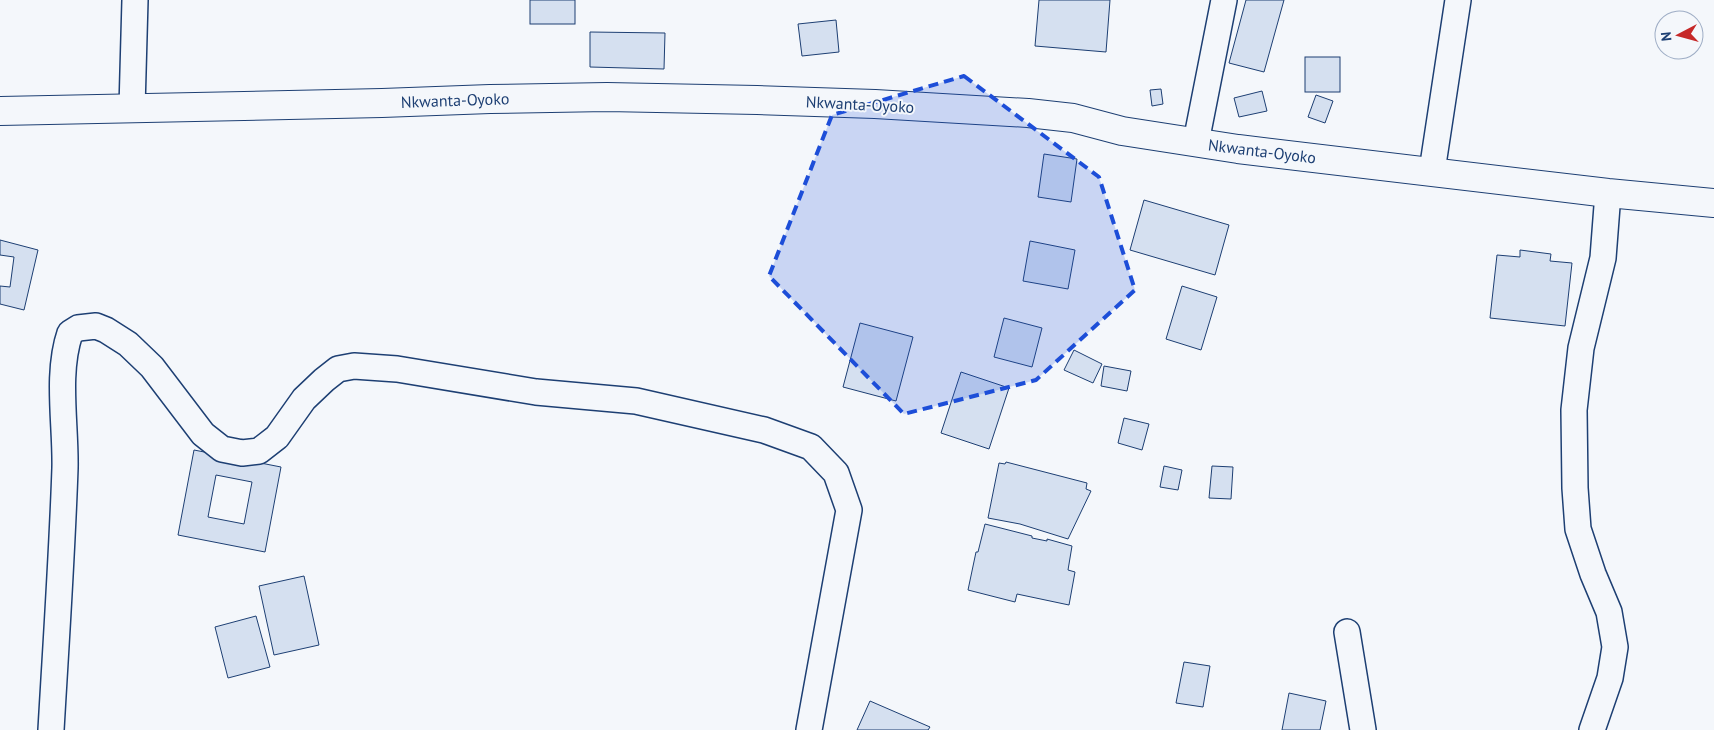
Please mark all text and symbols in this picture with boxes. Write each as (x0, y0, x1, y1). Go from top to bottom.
north arrow (1654, 10, 1704, 60)
text: N (1657, 31, 1676, 42)
street label: Nkwanta-Oyoko (400, 88, 510, 112)
street label: Nkwanta-Oyoko (805, 91, 915, 117)
street label: Nkwanta-Oyoko (1207, 134, 1317, 168)

